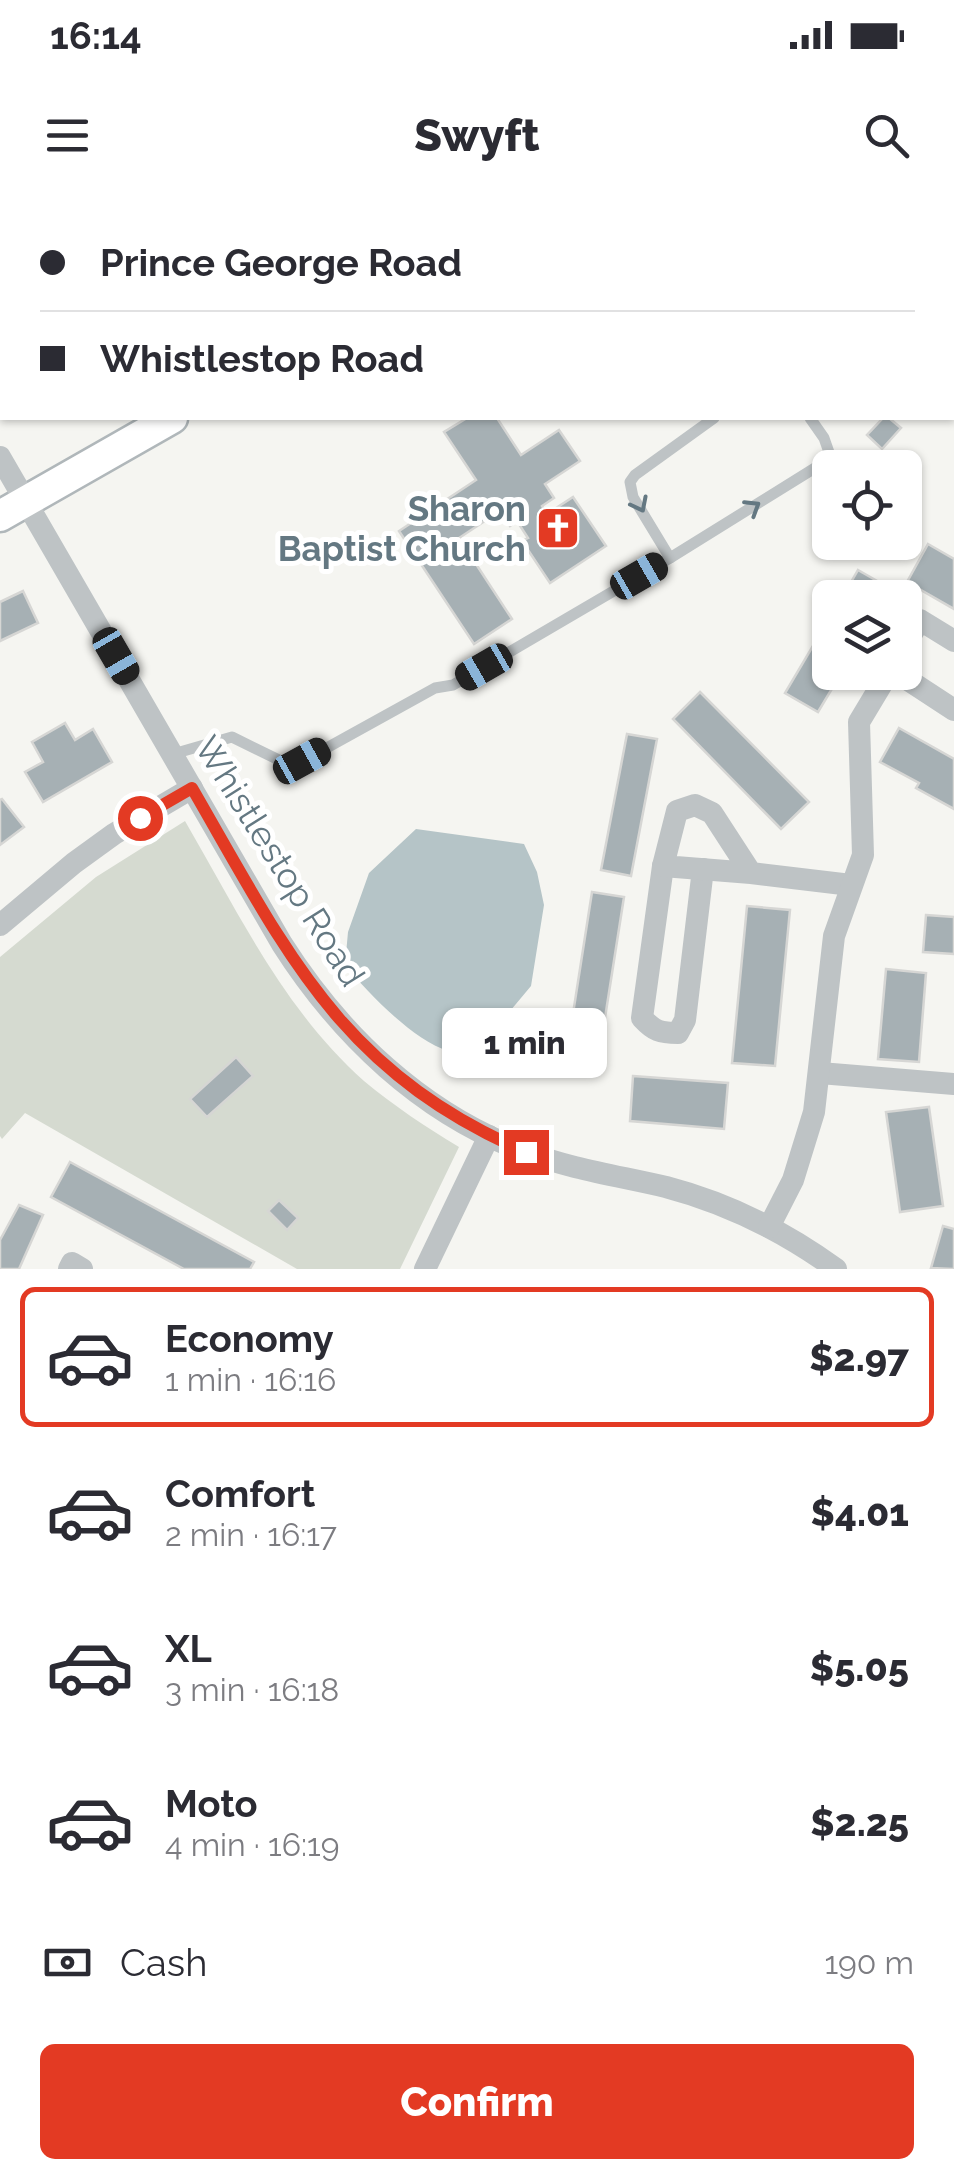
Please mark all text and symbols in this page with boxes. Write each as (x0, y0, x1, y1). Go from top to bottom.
text: 16:14 (50, 13, 142, 58)
icon: menu (40, 108, 95, 163)
icon: search (859, 108, 914, 163)
text: Swyft (414, 109, 540, 162)
text: Prince George Road (100, 240, 462, 285)
text: Whistlestop Road (100, 336, 424, 381)
map controls (812, 450, 922, 690)
button: locate (812, 450, 922, 560)
place label: Sharon Baptist Church (278, 488, 526, 569)
one-way arrow (628, 495, 647, 513)
one-way arrow (742, 500, 760, 519)
church icon: Sharon Baptist Church (535, 505, 581, 551)
car (606, 548, 672, 604)
button: layers (812, 580, 922, 690)
car (88, 623, 144, 689)
car (451, 639, 517, 695)
street label: Whistlestop Road (187, 728, 373, 994)
car (268, 733, 336, 789)
route start (118, 796, 163, 841)
callout: 1 min (444, 1007, 608, 1077)
text: 1 min (483, 1024, 566, 1061)
route end (504, 1130, 549, 1175)
icon: car (45, 1312, 135, 1402)
text: Economy (165, 1316, 334, 1361)
text: $2.97 (809, 1335, 909, 1380)
text: 1 min · 16:16 (165, 1361, 336, 1398)
icon: car (45, 1467, 135, 1557)
text: Comfort (165, 1471, 315, 1516)
text: $4.01 (811, 1490, 909, 1535)
text: 2 min · 16:17 (165, 1516, 337, 1553)
icon: car (45, 1622, 135, 1712)
text: XL (165, 1626, 212, 1671)
text: $5.05 (810, 1645, 909, 1690)
text: 3 min · 16:18 (165, 1671, 339, 1708)
icon: car (45, 1777, 135, 1867)
text: Moto (165, 1781, 258, 1826)
text: $2.25 (810, 1800, 909, 1845)
text: 4 min · 16:19 (165, 1826, 340, 1863)
icon: cash (40, 1935, 95, 1990)
text: Cash (120, 1940, 207, 1985)
text: 190 m (824, 1944, 914, 1981)
button: Confirm (40, 2044, 914, 2159)

